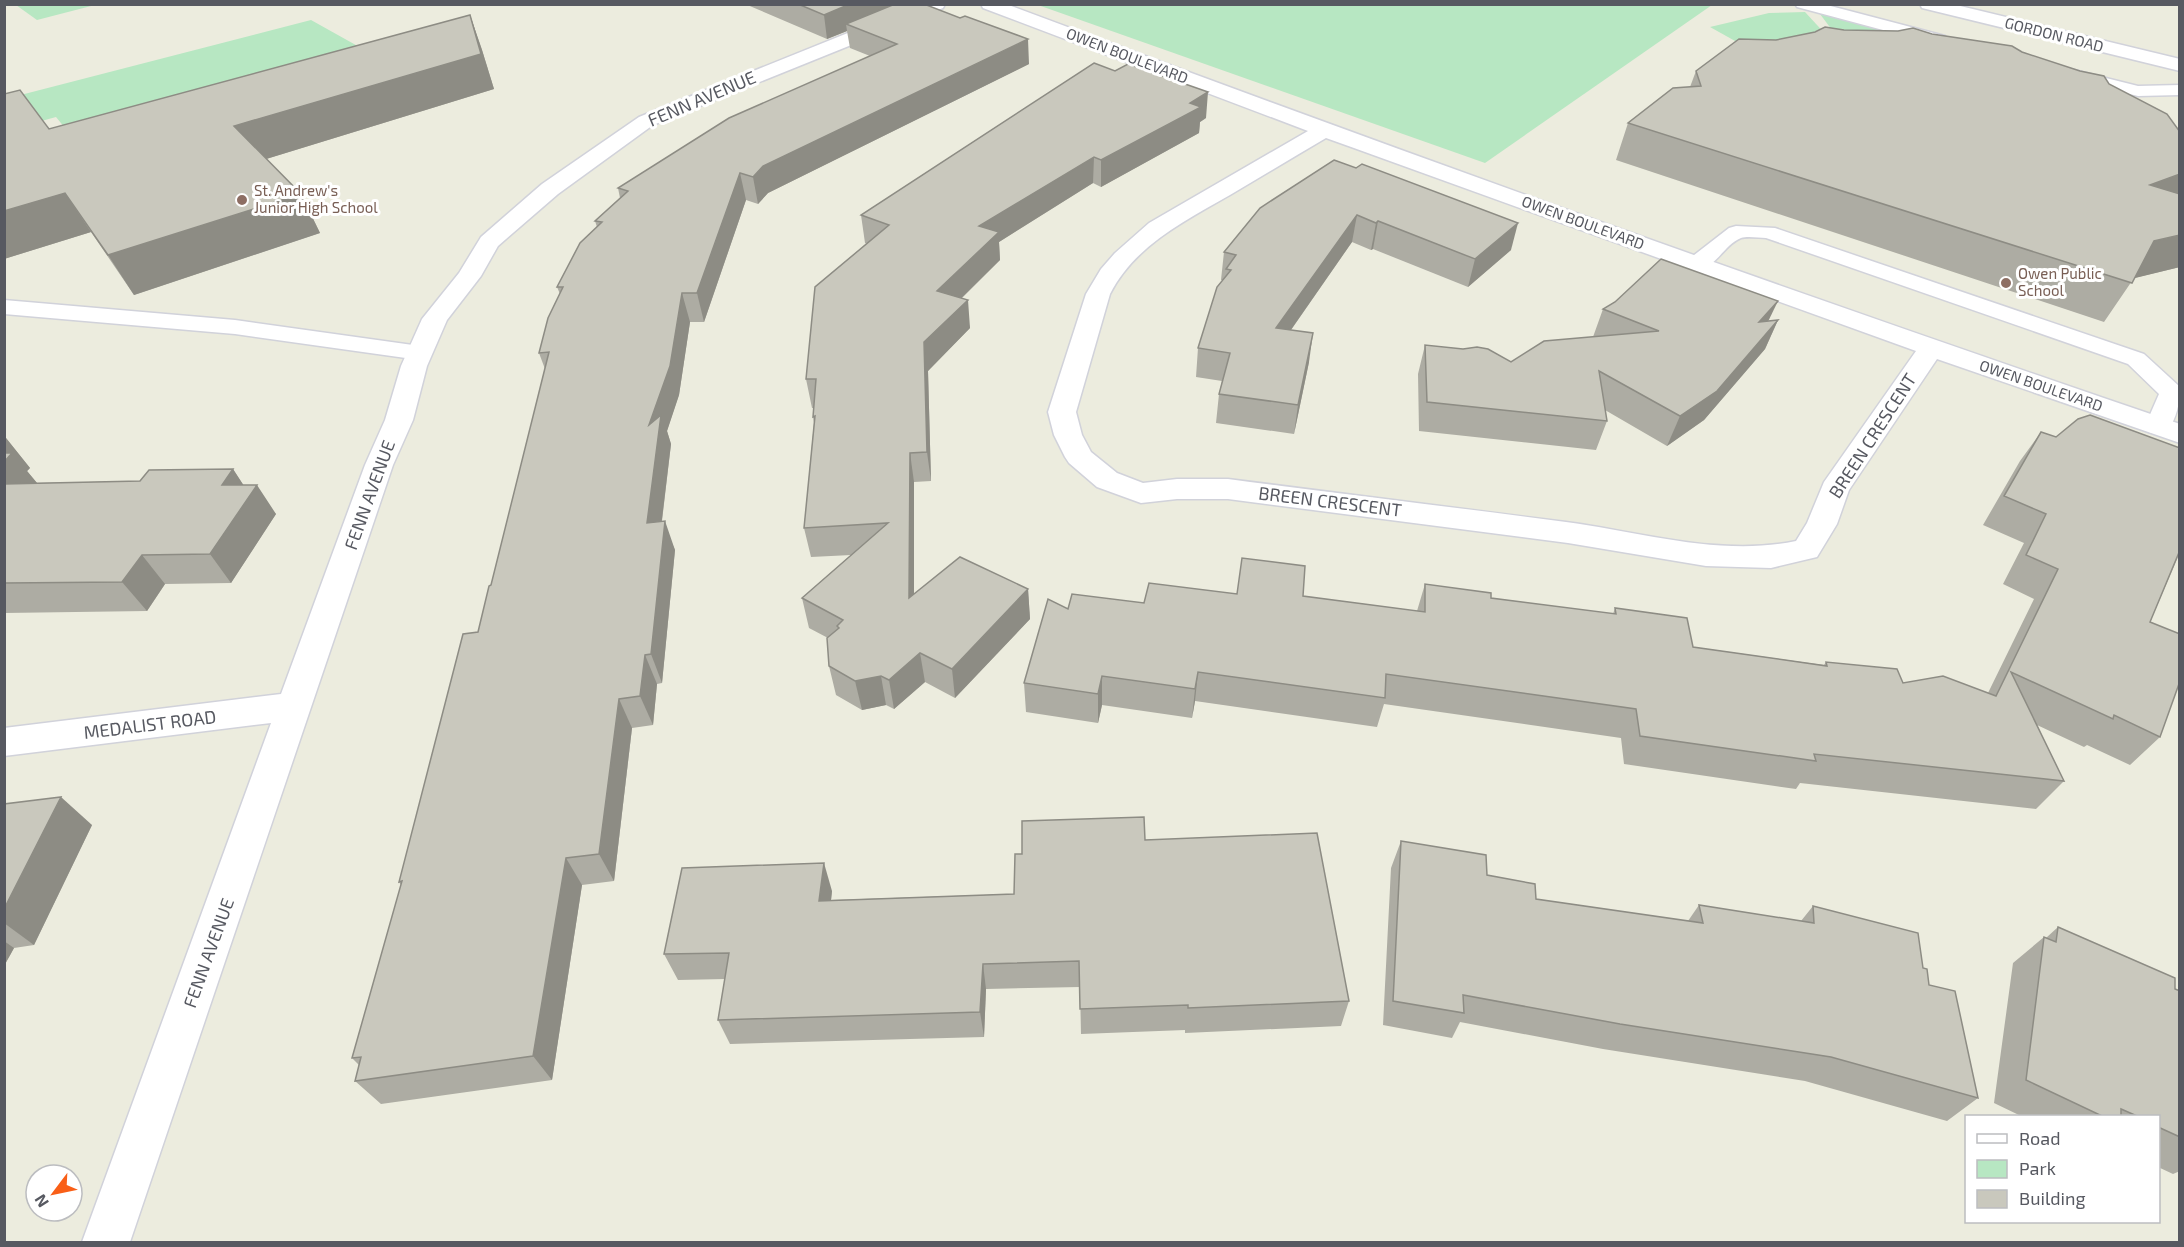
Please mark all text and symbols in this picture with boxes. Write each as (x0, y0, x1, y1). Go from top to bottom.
street label: GORDON ROAD (2003, 13, 2106, 55)
street label: OWEN BOULEVARD (1064, 24, 1191, 87)
street label: FENN AVENUE (644, 65, 759, 131)
place label: St. Andrew's Junior High School (254, 181, 378, 216)
street label: OWEN BOULEVARD (1520, 192, 1647, 253)
marker: St. Andrew's Junior High School (235, 193, 249, 207)
place label: Owen Public School (2018, 264, 2102, 299)
marker: Owen Public School (1999, 276, 2013, 290)
street label: OWEN BOULEVARD (1977, 356, 2105, 415)
street label: BREEN CRESCENT (1824, 369, 1921, 502)
street label: FENN AVENUE (339, 437, 399, 553)
street label: BREEN CRESCENT (1257, 481, 1404, 521)
street label: MEDALIST ROAD (82, 705, 217, 743)
street label: FENN AVENUE (178, 895, 238, 1011)
legend (1965, 1115, 2160, 1223)
text: Road (2019, 1127, 2060, 1149)
text: Park (2019, 1157, 2056, 1179)
north arrow (24, 1163, 84, 1223)
text: Building (2019, 1187, 2086, 1209)
text: N (30, 1191, 52, 1211)

